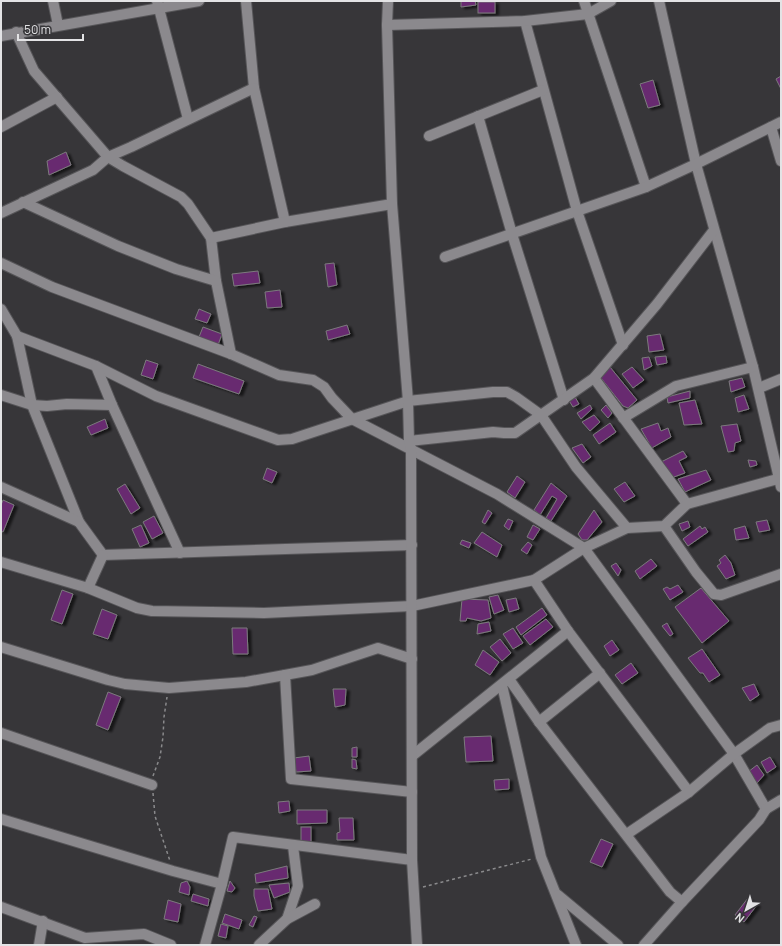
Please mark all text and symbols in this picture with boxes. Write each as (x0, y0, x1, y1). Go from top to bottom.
scale bar (18, 16, 83, 42)
text: 50 m (24, 21, 51, 38)
north arrow (726, 890, 766, 930)
text: N (732, 910, 747, 926)

